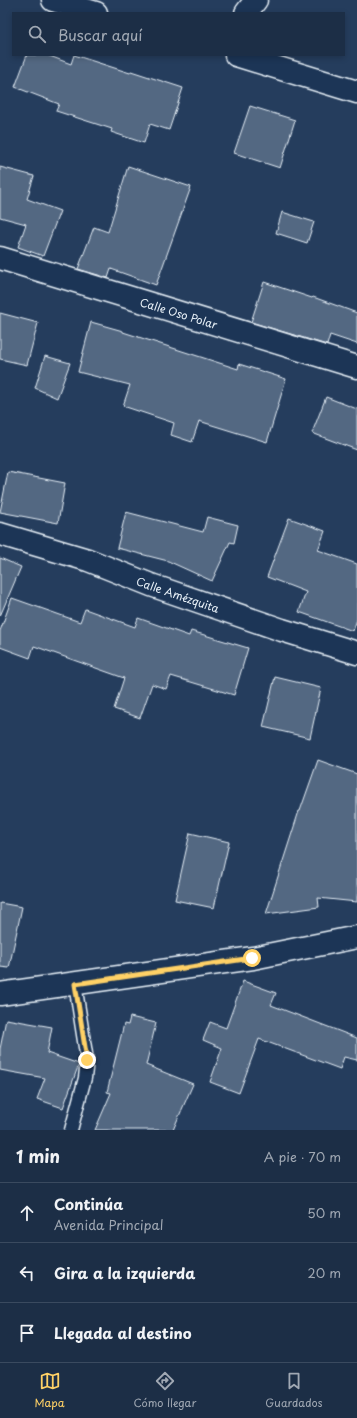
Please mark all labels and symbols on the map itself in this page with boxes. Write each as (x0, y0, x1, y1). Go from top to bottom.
street label: Calle Oso Polar (138, 293, 220, 332)
street label: Calle Amézquita (134, 572, 222, 616)
route start (243, 949, 261, 967)
route end (78, 1051, 96, 1069)

